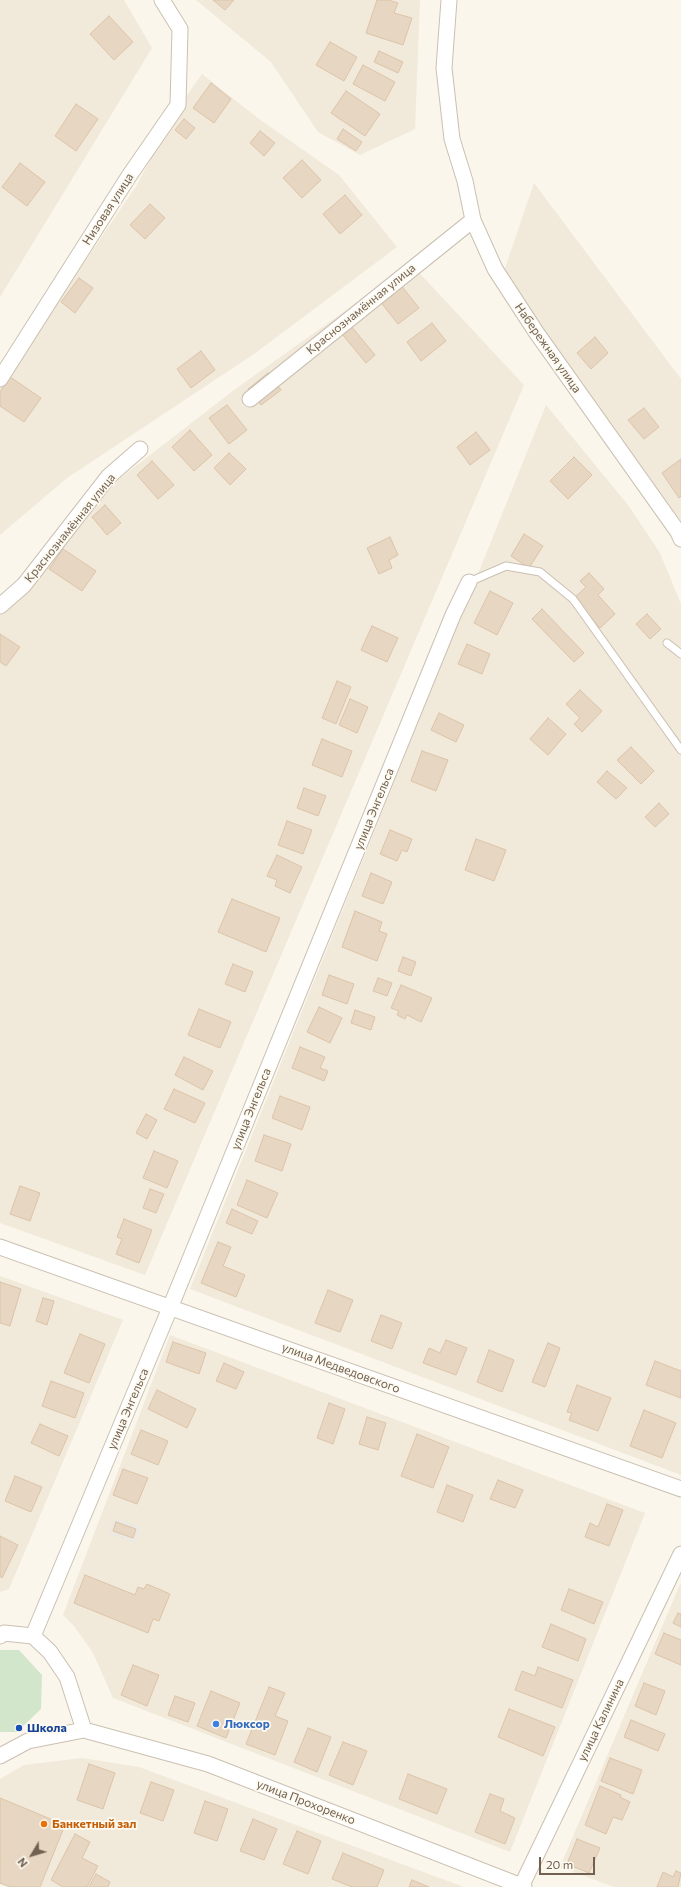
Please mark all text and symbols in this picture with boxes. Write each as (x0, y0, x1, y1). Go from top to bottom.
street label: Низовая улица (79, 170, 137, 248)
street label: Краснознамённая улица (304, 261, 418, 357)
street label: Набережная улица (512, 300, 584, 396)
street label: Краснознамённая улица (22, 471, 118, 585)
street label: улица Энгельса (351, 766, 397, 852)
street label: улица Энгельса (228, 1066, 274, 1152)
street label: улица Медведовского (280, 1340, 402, 1396)
street label: улица Энгельса (104, 1366, 152, 1452)
street label: улица Калинина (575, 1676, 627, 1764)
place label: Люксор (224, 1717, 270, 1731)
marker: Люксор (211, 1719, 221, 1729)
place label: Школа (27, 1721, 67, 1735)
marker: Школа (14, 1723, 24, 1733)
street label: улица Прохоренко (255, 1777, 357, 1827)
place label: Банкетный зал (52, 1817, 137, 1831)
marker: Банкетный зал (39, 1819, 49, 1829)
north arrow (12, 1835, 52, 1875)
scale bar (541, 1849, 597, 1875)
text: N (14, 1855, 30, 1870)
text: 20 m (546, 1857, 573, 1871)

